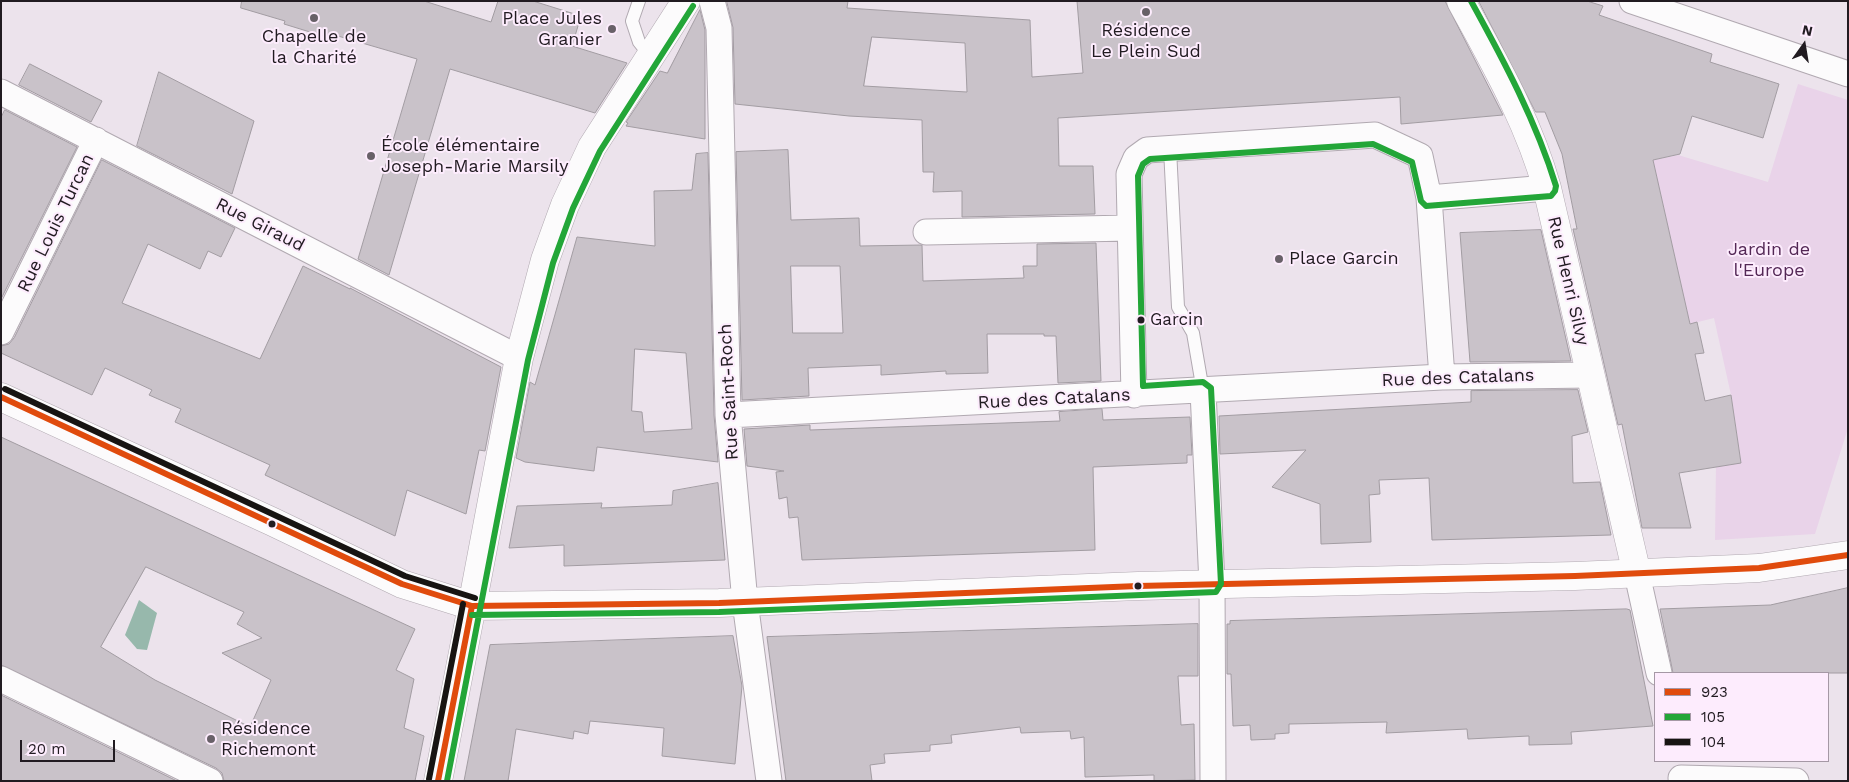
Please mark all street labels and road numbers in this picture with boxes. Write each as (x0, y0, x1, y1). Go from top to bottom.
street label: Rue Louis Turcan (13, 150, 99, 296)
street label: Rue Giraud (212, 193, 308, 257)
street label: Rue Henri Silvy (1543, 214, 1593, 348)
street label: Rue Saint-Roch (715, 323, 743, 461)
street label: Rue des Catalans (1381, 365, 1535, 391)
street label: Rue des Catalans (977, 384, 1131, 414)

